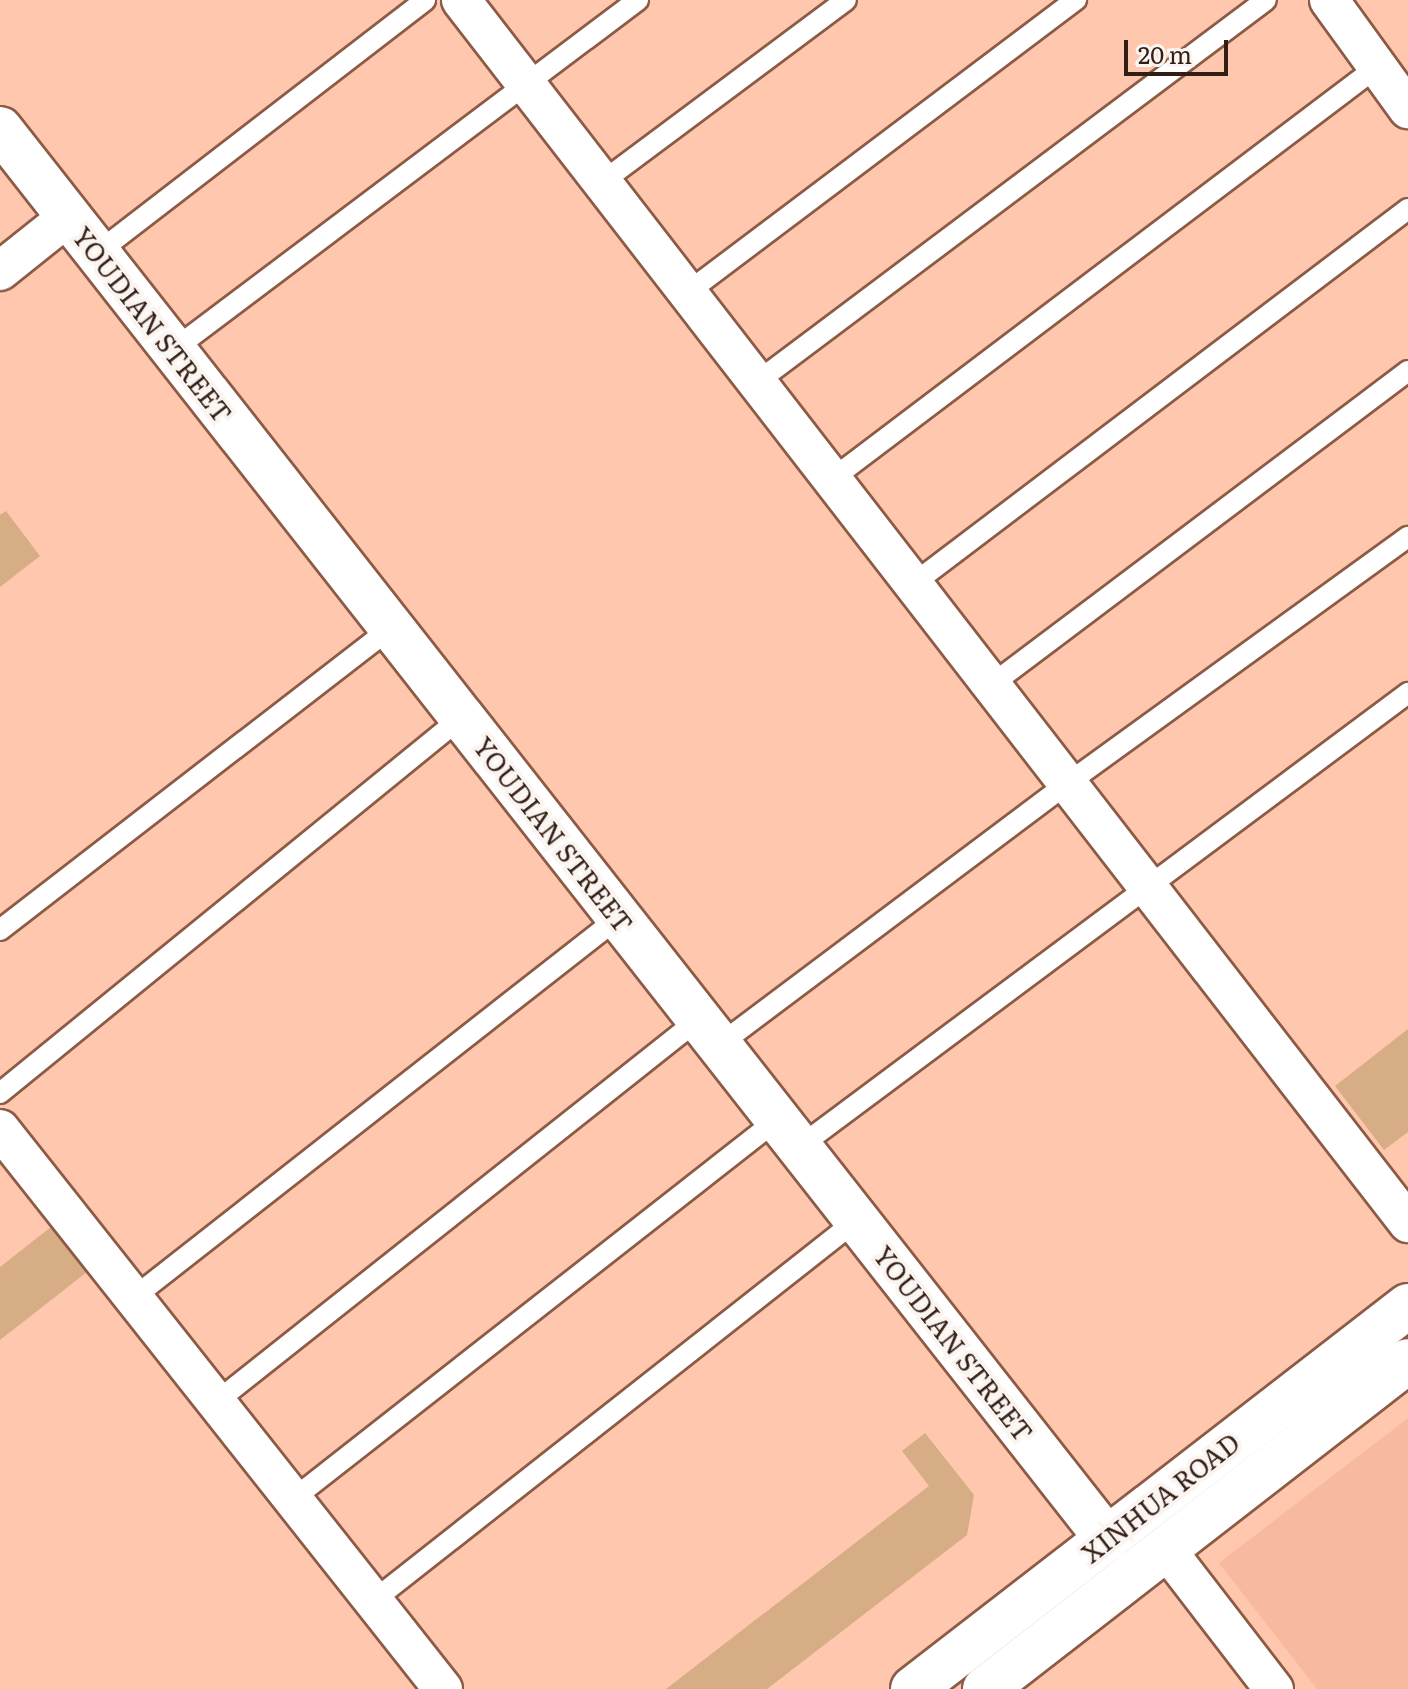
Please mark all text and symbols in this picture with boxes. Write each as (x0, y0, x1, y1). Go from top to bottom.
scale bar (1128, 24, 1232, 74)
text: 20 m (1138, 36, 1192, 71)
street label: YOUDIAN STREET (67, 220, 239, 428)
street label: YOUDIAN STREET (468, 730, 640, 938)
street label: YOUDIAN STREET (868, 1239, 1040, 1447)
street label: XINHUA ROAD (1075, 1426, 1245, 1568)

